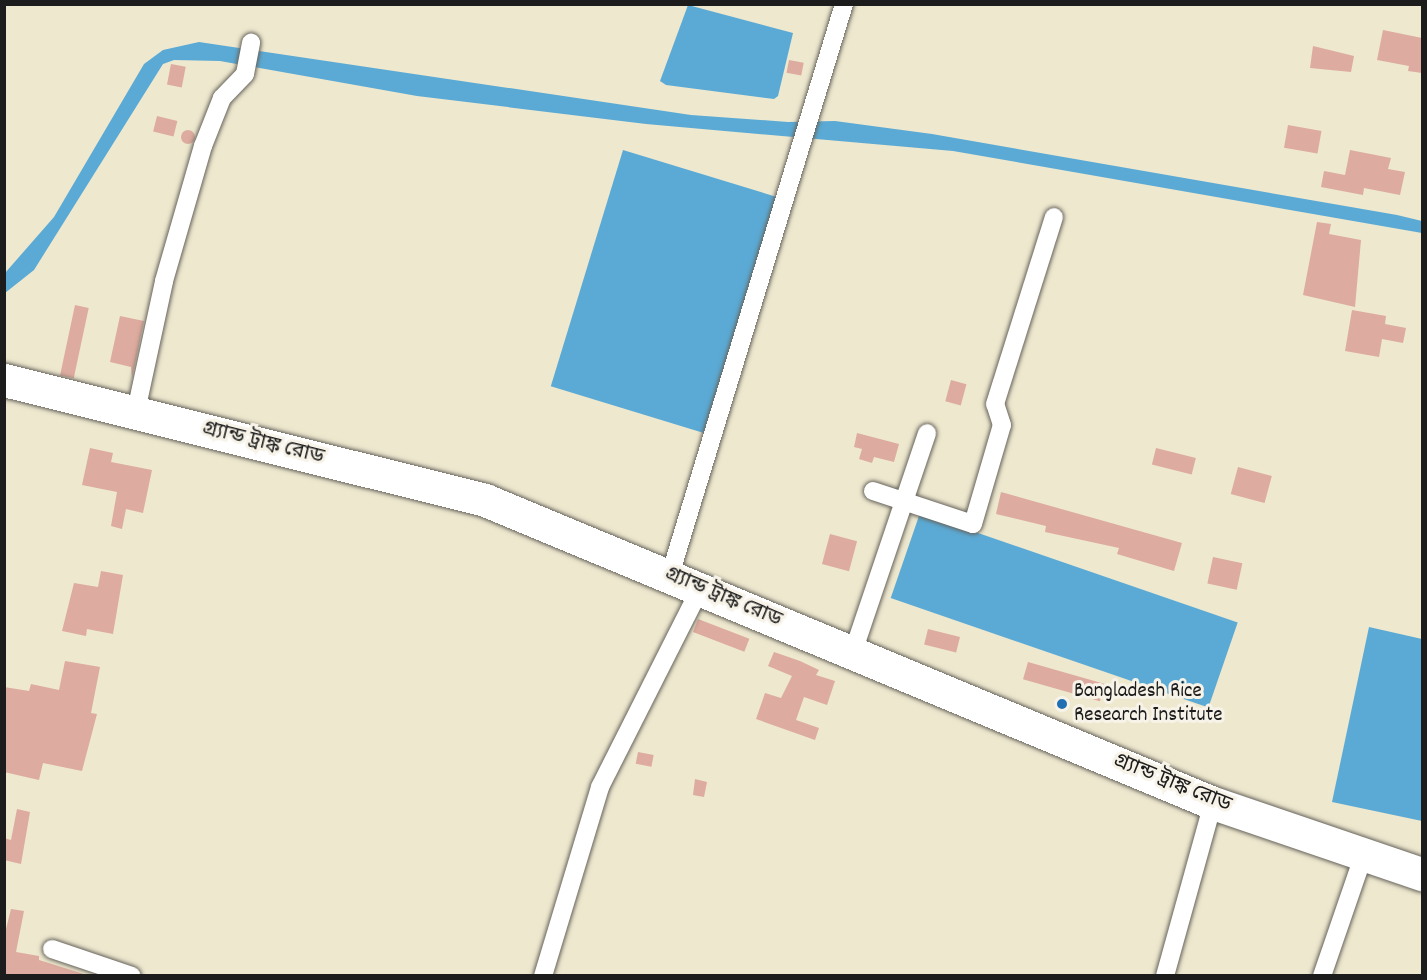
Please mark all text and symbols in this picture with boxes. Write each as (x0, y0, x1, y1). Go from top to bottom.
street label: গ্র্যান্ড ট্রাঙ্ক রোড (200, 417, 326, 471)
street label: গ্র্যান্ড ট্রাঙ্ক রোড (661, 562, 785, 634)
place label: Bangladesh Rice Research Institute (1074, 679, 1222, 729)
marker: Bangladesh Rice Research Institute (1055, 697, 1069, 711)
street label: গ্র্যান্ড ট্রাঙ্ক রোড (1110, 749, 1234, 819)

